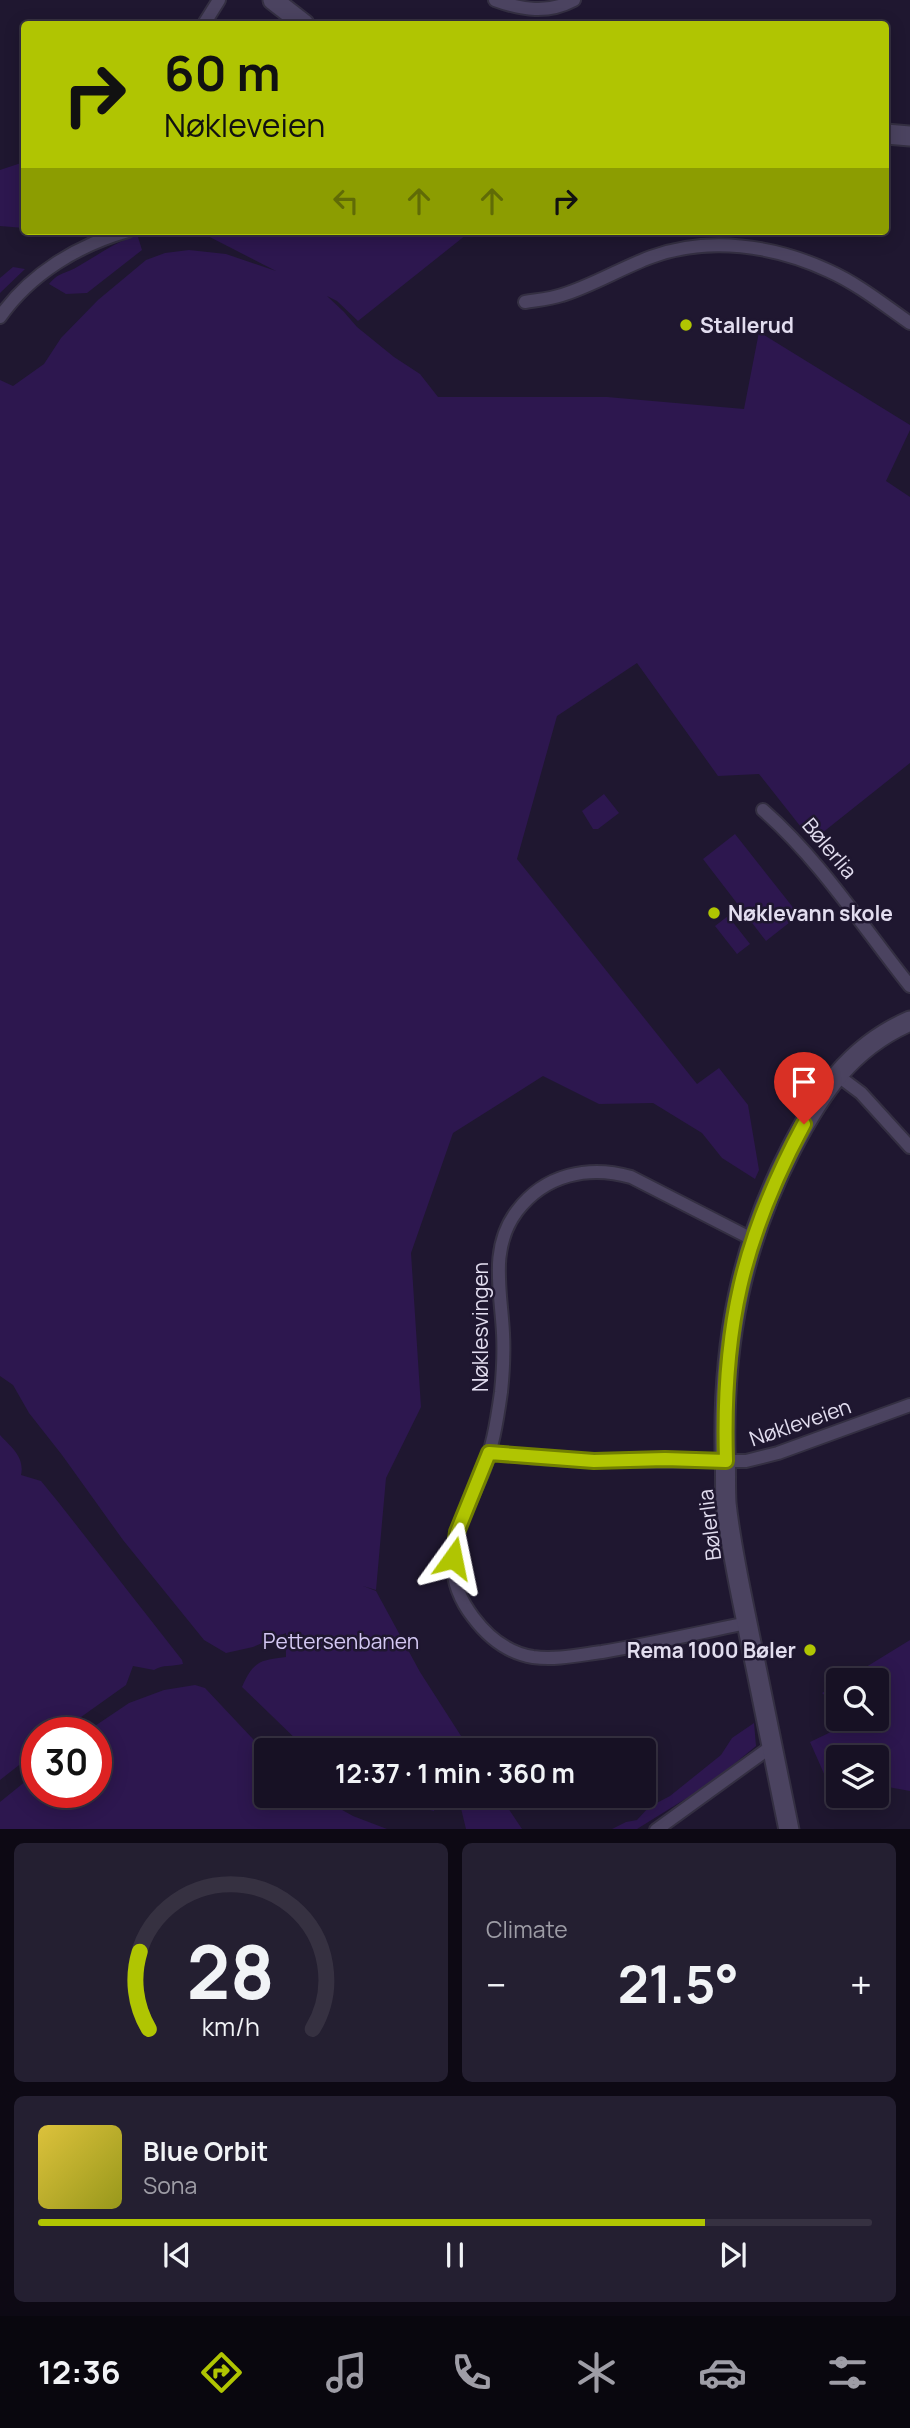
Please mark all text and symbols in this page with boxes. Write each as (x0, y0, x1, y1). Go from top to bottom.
text: 60 m (164, 39, 281, 106)
icon: right (49, 49, 140, 140)
text: Nøkleveien (164, 103, 325, 147)
icon: left (327, 182, 365, 220)
icon: ahead (400, 182, 438, 220)
icon: ahead (473, 182, 511, 220)
icon: right (546, 182, 584, 220)
place label: Stallerud (700, 311, 794, 339)
marker: Stallerud (678, 317, 694, 333)
street label: Bølerlia (796, 812, 864, 884)
place label: Nøklevann skole (728, 899, 893, 927)
marker: Nøklevann skole (706, 905, 722, 921)
pin (774, 1052, 834, 1124)
icon: arrive (785, 1063, 823, 1101)
street label: Nøklesvingen (466, 1262, 494, 1392)
street label: Nøkleveien (745, 1392, 855, 1452)
street label: Bølerlia (691, 1488, 727, 1562)
position arrow (416, 1521, 490, 1595)
park label: Pettersenbanen (263, 1627, 419, 1655)
place label: Rema 1000 Bøler (627, 1636, 796, 1664)
marker: Rema 1000 Bøler (802, 1642, 818, 1658)
map controls (826, 1668, 889, 1808)
button: search (826, 1668, 889, 1731)
speed limit sign: 30 (21, 1717, 112, 1808)
button: layers (826, 1745, 889, 1808)
text: 12:37 · 1 min · 360 m (335, 1755, 575, 1791)
text: Climate (486, 1913, 568, 1945)
text: 28 (187, 1921, 275, 2021)
text: 21.5° (618, 1948, 739, 2019)
text: − (486, 1958, 507, 2010)
text: + (850, 1958, 872, 2010)
text: km/h (202, 2008, 260, 2043)
text: Blue Orbit (143, 2133, 268, 2169)
text: Sona (143, 2169, 197, 2201)
icon: previous (158, 2236, 196, 2274)
icon: pause (436, 2236, 474, 2274)
icon: next (714, 2236, 752, 2274)
icon: directions (197, 2348, 246, 2397)
icon: music (322, 2348, 371, 2397)
icon: phone (447, 2348, 496, 2397)
icon: climate (572, 2348, 621, 2397)
icon: car (698, 2348, 747, 2397)
icon: filters (823, 2348, 872, 2397)
text: 12:36 (38, 2350, 121, 2394)

